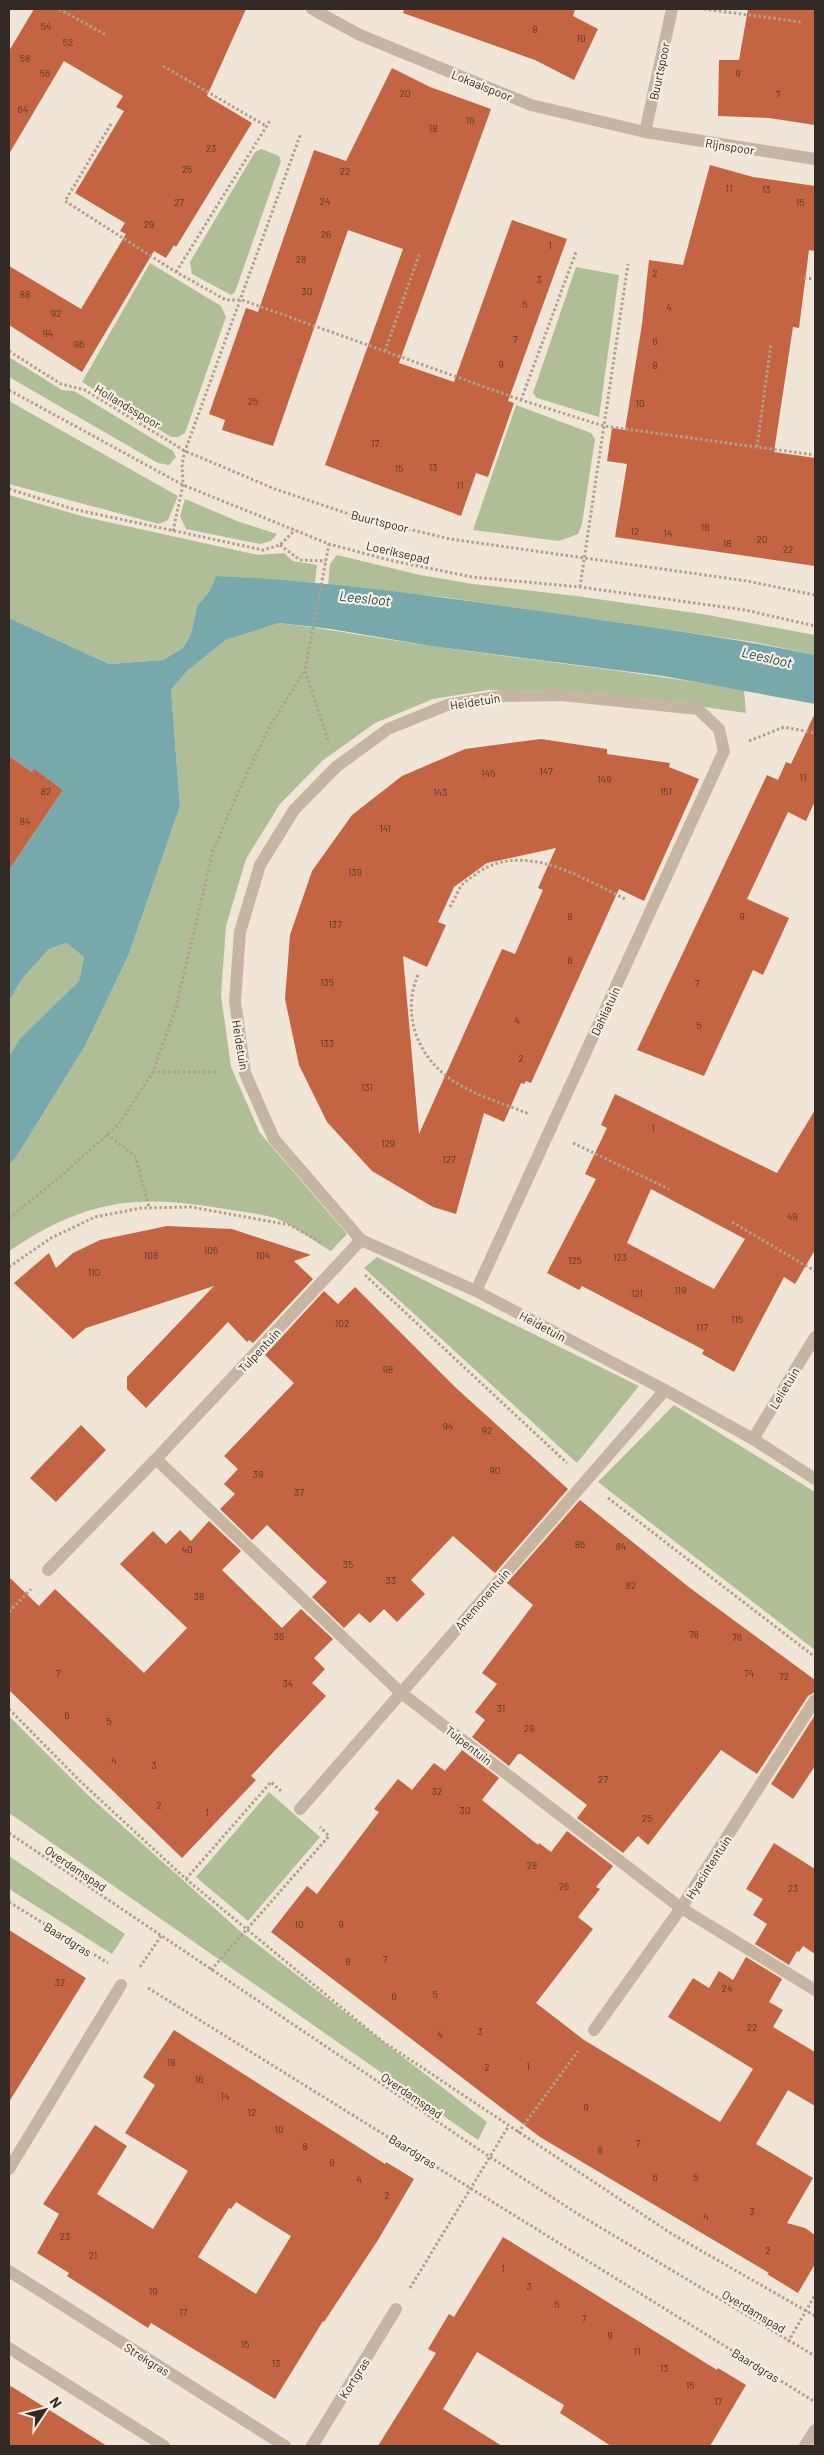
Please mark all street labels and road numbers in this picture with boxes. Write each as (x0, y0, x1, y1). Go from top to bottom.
street label: Buurtspoor (646, 40, 672, 101)
street label: Lokaalspoor (450, 67, 515, 104)
street label: Rijnspoor (704, 135, 756, 157)
street label: Hollandsspoor (93, 381, 164, 431)
street label: Buurtspoor (350, 507, 411, 535)
street label: Loeriksepad (365, 538, 431, 566)
street label: Heidetuin (449, 690, 501, 712)
street label: Dahliatuin (588, 984, 622, 1038)
street label: Heidetuin (230, 1019, 252, 1071)
street label: Heidetuin (517, 1308, 569, 1344)
street label: Tulpentuin (235, 1325, 283, 1375)
street label: Lelietuin (766, 1365, 802, 1411)
street label: Anemonentuin (452, 1566, 512, 1632)
street label: Tulpentuin (443, 1722, 495, 1768)
street label: Hyacintentuin (682, 1833, 734, 1901)
street label: Overdamspad (43, 1842, 109, 1894)
street label: Baardgras (42, 1919, 94, 1959)
street label: Overdamspad (379, 2069, 445, 2121)
street label: Baardgras (387, 2131, 439, 2171)
street label: Overdamspad (720, 2287, 788, 2335)
street label: Strekgras (122, 2340, 172, 2378)
street label: Baardgras (730, 2345, 782, 2385)
street label: Kortgras (336, 2355, 372, 2401)

